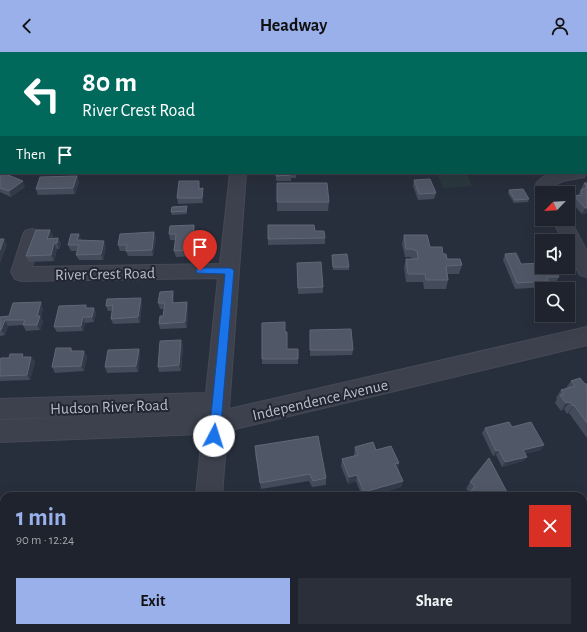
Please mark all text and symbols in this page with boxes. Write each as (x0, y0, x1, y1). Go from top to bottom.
icon: back (16, 15, 38, 37)
icon: person (549, 15, 571, 37)
text: Headway (260, 17, 327, 35)
icon: left (16, 68, 68, 120)
text: 80 m (82, 69, 137, 97)
text: River Crest Road (82, 102, 195, 120)
icon: arrive (54, 144, 76, 166)
text: Then (16, 147, 46, 162)
north arrow (535, 186, 575, 226)
map controls (535, 186, 575, 322)
pin (183, 230, 217, 271)
button: sound (535, 234, 575, 274)
icon: arrive (189, 236, 211, 258)
street label: River Crest Road (55, 265, 155, 283)
button: search (535, 282, 575, 322)
street label: Independence Avenue (251, 377, 390, 423)
street label: Hudson River Road (50, 397, 168, 417)
position arrow (193, 415, 235, 457)
button: close (529, 505, 571, 547)
text: 1 min (16, 506, 67, 530)
text: 90 m · 12:24 (16, 534, 74, 547)
button: Exit (16, 578, 290, 624)
button: Share (298, 578, 571, 624)

